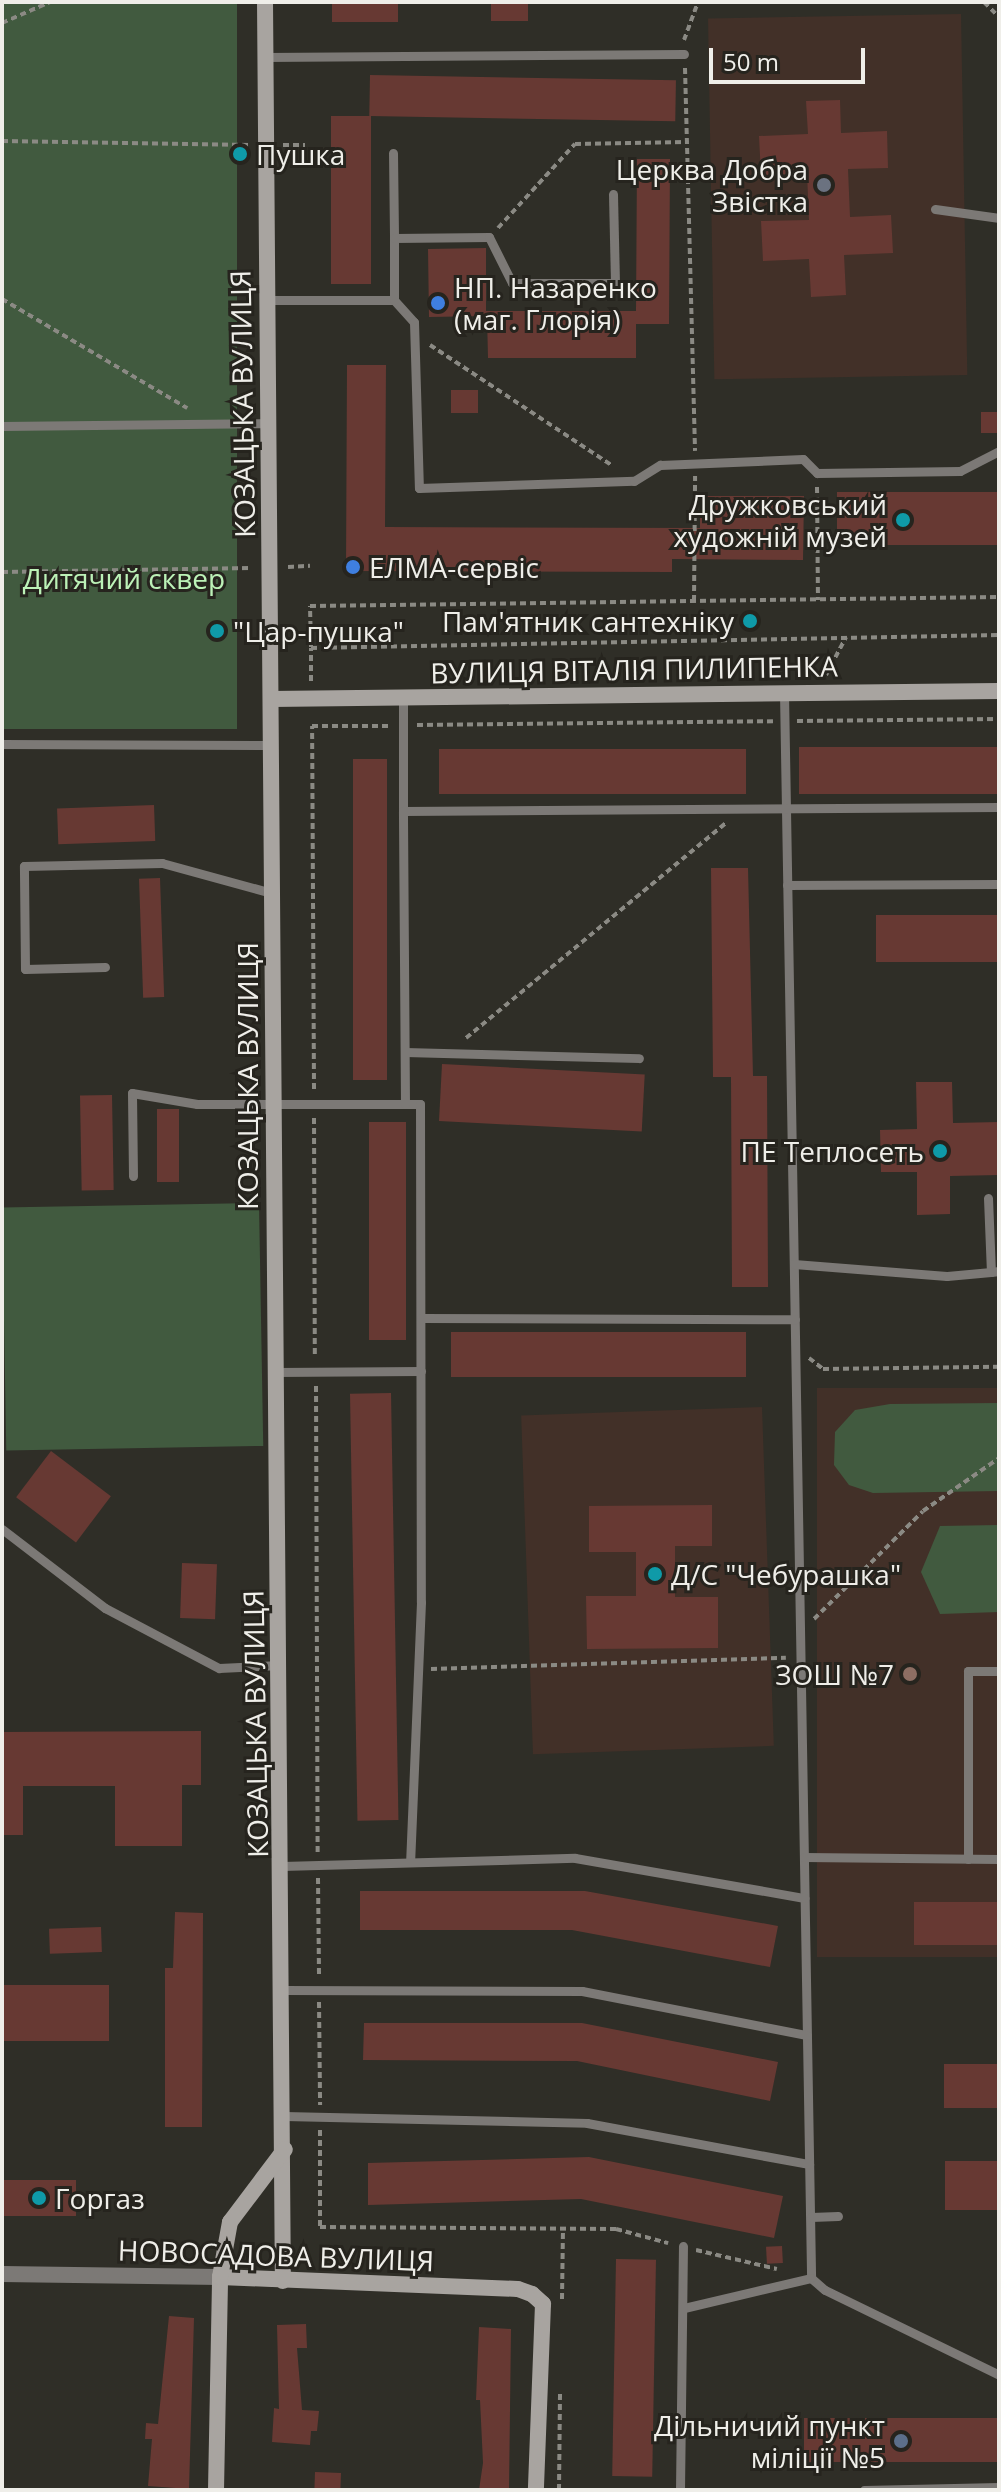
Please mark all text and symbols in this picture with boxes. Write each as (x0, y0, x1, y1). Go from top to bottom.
scale bar (713, 32, 869, 82)
text: 50 m (723, 45, 779, 78)
place label: Пушка (256, 137, 345, 171)
marker: Пушка (231, 145, 249, 163)
place label: Церква Добра Звістка (616, 152, 808, 218)
marker: Церква Добра Звістка (815, 176, 833, 194)
street label: КОЗАЦЬКА ВУЛИЦЯ (223, 270, 261, 538)
place label: НП. Назаренко (маг. Глорія) (454, 270, 657, 336)
marker: НП. Назаренко (маг. Глорія) (429, 294, 447, 312)
place label: Дружковський художній музей (673, 487, 887, 553)
marker: Дружковський художній музей (894, 511, 912, 529)
place label: ЕЛМА-сервіс (369, 550, 539, 584)
marker: ЕЛМА-сервіс (344, 558, 362, 576)
park label: Дитячий сквер (23, 561, 225, 595)
place label: Пам'ятник сантехніку (442, 604, 734, 638)
marker: Пам'ятник сантехніку (741, 612, 759, 630)
place label: "Цар-пушка" (233, 614, 404, 648)
marker: "Цар-пушка" (208, 622, 226, 640)
street label: ВУЛИЦЯ ВІТАЛІЯ ПИЛИПЕНКА (430, 649, 838, 689)
street label: КОЗАЦЬКА ВУЛИЦЯ (230, 942, 264, 1210)
place label: ПЕ Теплосеть (741, 1134, 924, 1168)
marker: ПЕ Теплосеть (931, 1142, 949, 1160)
place label: Д/С "Чебурашка" (671, 1557, 901, 1591)
marker: Д/С "Чебурашка" (646, 1565, 664, 1583)
street label: КОЗАЦЬКА ВУЛИЦЯ (236, 1590, 274, 1858)
place label: ЗОШ №7 (775, 1657, 894, 1691)
marker: ЗОШ №7 (901, 1665, 919, 1683)
place label: Горгаз (55, 2181, 145, 2215)
marker: Горгаз (30, 2189, 48, 2207)
street label: НОВОСАДОВА ВУЛИЦЯ (117, 2233, 435, 2277)
place label: Дільничий пункт міліції №5 (654, 2408, 885, 2474)
marker: Дільничий пункт міліції №5 (892, 2432, 910, 2450)

